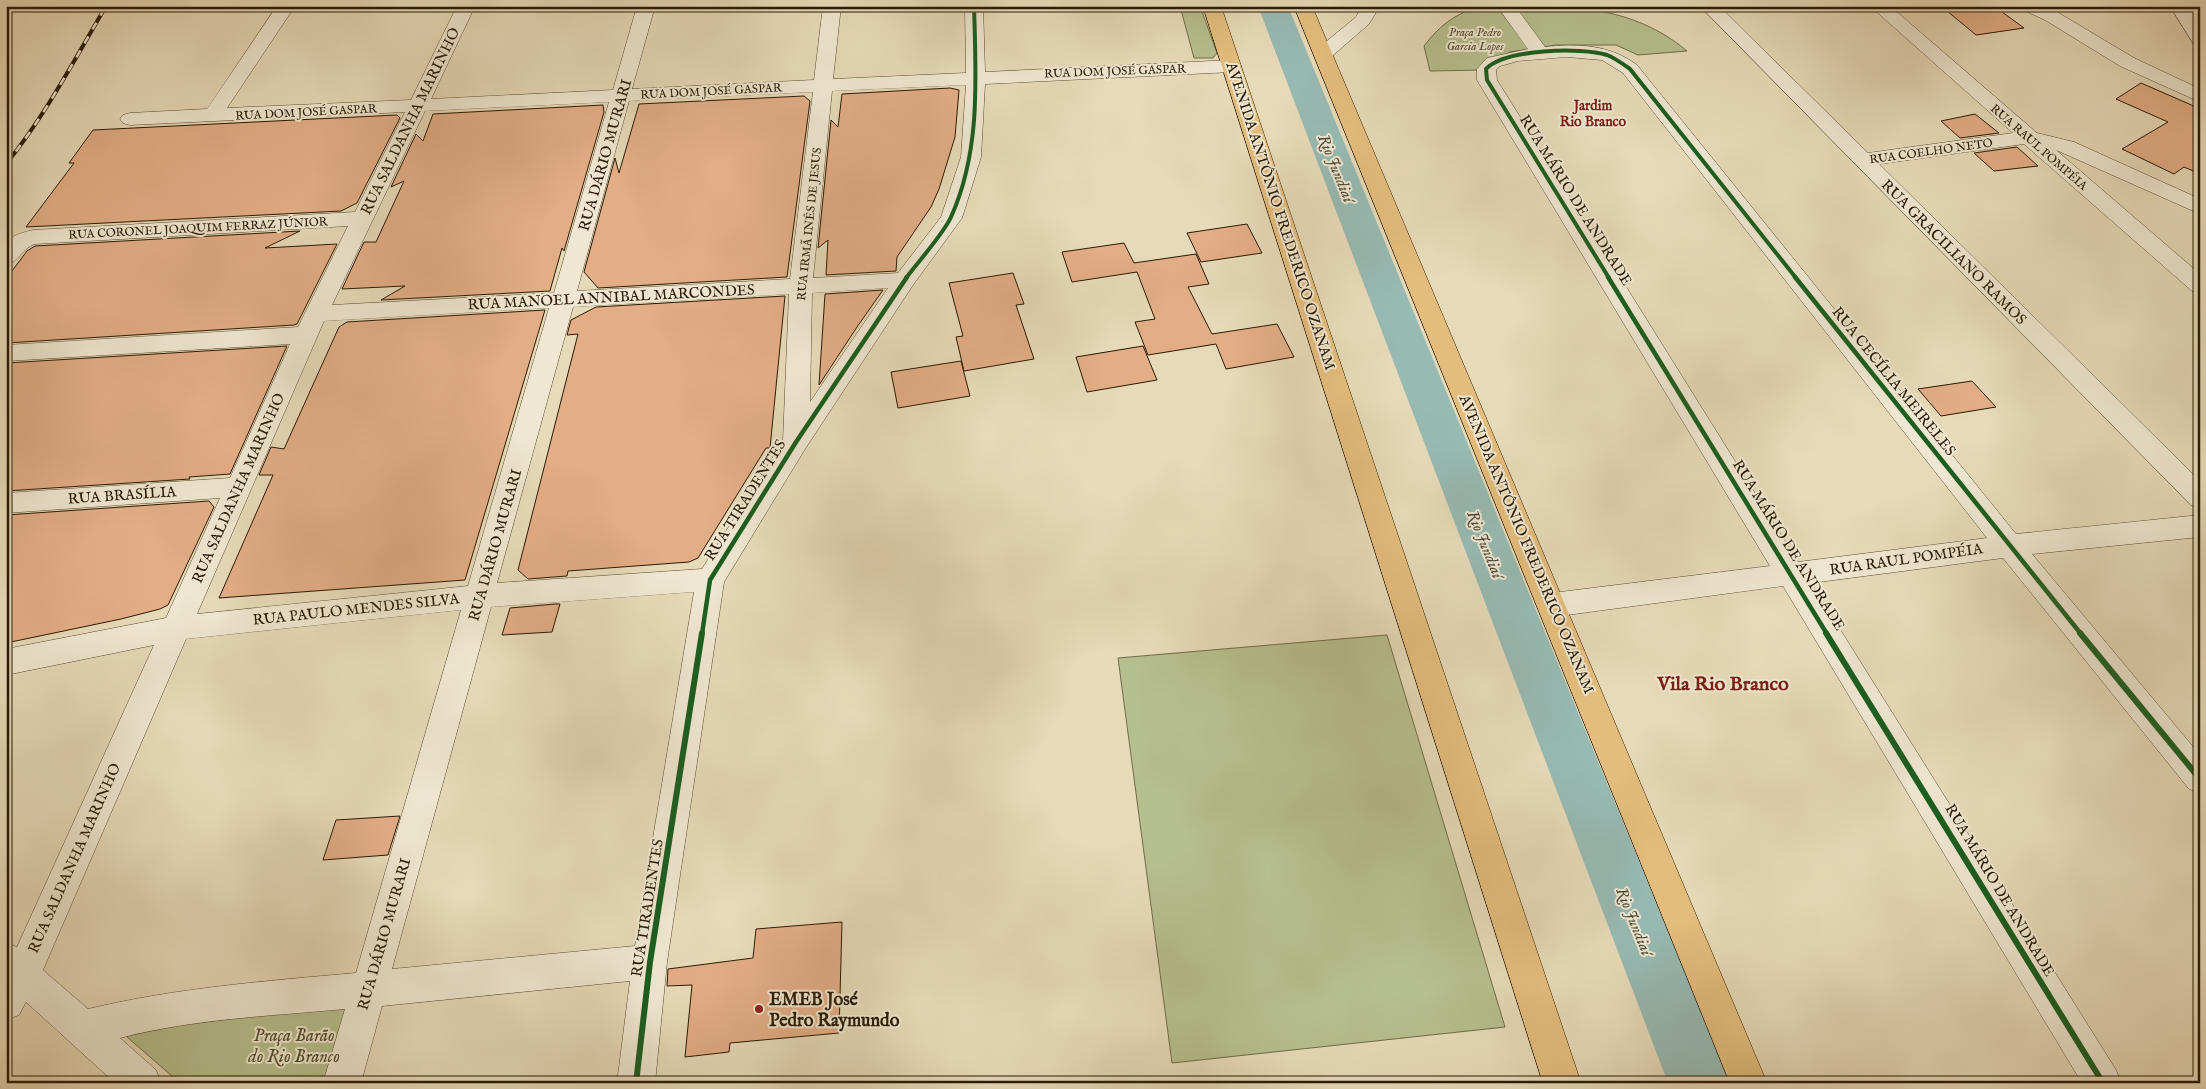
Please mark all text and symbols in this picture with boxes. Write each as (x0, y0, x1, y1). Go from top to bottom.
street label: RUA SALDANHA MARINHO (357, 24, 464, 218)
park label: Praça Pedro Garcia Lopes (1447, 25, 1504, 54)
street label: AVENIDA ANTÔNIO FREDERICO OZANAM (1221, 59, 1339, 373)
street label: RUA DOM JOSÉ GASPAR (1044, 60, 1187, 82)
street label: RUA DÁRIO MURARI (575, 76, 636, 233)
street label: RUA DOM JOSÉ GASPAR (640, 79, 783, 104)
district label: Jardim Rio Branco (1560, 97, 1627, 131)
street label: RUA DOM JOSÉ GASPAR (235, 100, 378, 125)
street label: RUA RAUL POMPÉIA (1987, 100, 2092, 194)
street label: RUA MÁRIO DE ANDRADE (1515, 111, 1636, 289)
water label: Rio Jundiaí (1312, 132, 1359, 208)
street label: RUA COELHO NETO (1868, 135, 1994, 168)
street label: RUA IRMÃ INÊS DE JESUS (793, 147, 826, 301)
street label: RUA GRACILIANO RAMOS (1877, 176, 2030, 329)
street label: RUA CORONEL JOAQUIM FERRAZ JÚNIOR (68, 213, 329, 244)
street label: RUA MANOEL ANNIBAL MARCONDES (467, 280, 755, 315)
street label: RUA CECÍLIA MEIRELES (1828, 303, 1960, 460)
street label: RUA SALDANHA MARINHO (188, 390, 289, 586)
street label: AVENIDA ANTÔNIO FREDERICO OZANAM (1454, 391, 1598, 697)
street label: RUA TIRADENTES (700, 436, 790, 564)
street label: RUA MÁRIO DE ANDRADE (1728, 456, 1849, 634)
street label: RUA DÁRIO MURARI (465, 466, 526, 623)
street label: RUA BRASÍLIA (67, 482, 178, 509)
water label: Rio Jundiaí (1461, 508, 1508, 584)
street label: RUA RAUL POMPÉIA (1828, 539, 1985, 580)
street label: RUA PAULO MENDES SILVA (252, 589, 461, 630)
district label: Vila Rio Branco (1656, 672, 1789, 697)
street label: RUA SALDANHA MARINHO (24, 760, 125, 956)
street label: RUA MÁRIO DE ANDRADE (1940, 800, 2059, 980)
street label: RUA TIRADENTES (627, 838, 668, 978)
street label: RUA DÁRIO MURARI (354, 855, 415, 1012)
water label: Rio Jundiaí (1610, 885, 1657, 961)
place label: EMEB José Pedro Raymundo (769, 989, 900, 1033)
marker: EMEB José Pedro Raymundo (753, 1003, 765, 1015)
park label: Praça Barão do Rio Branco (247, 1025, 340, 1069)

